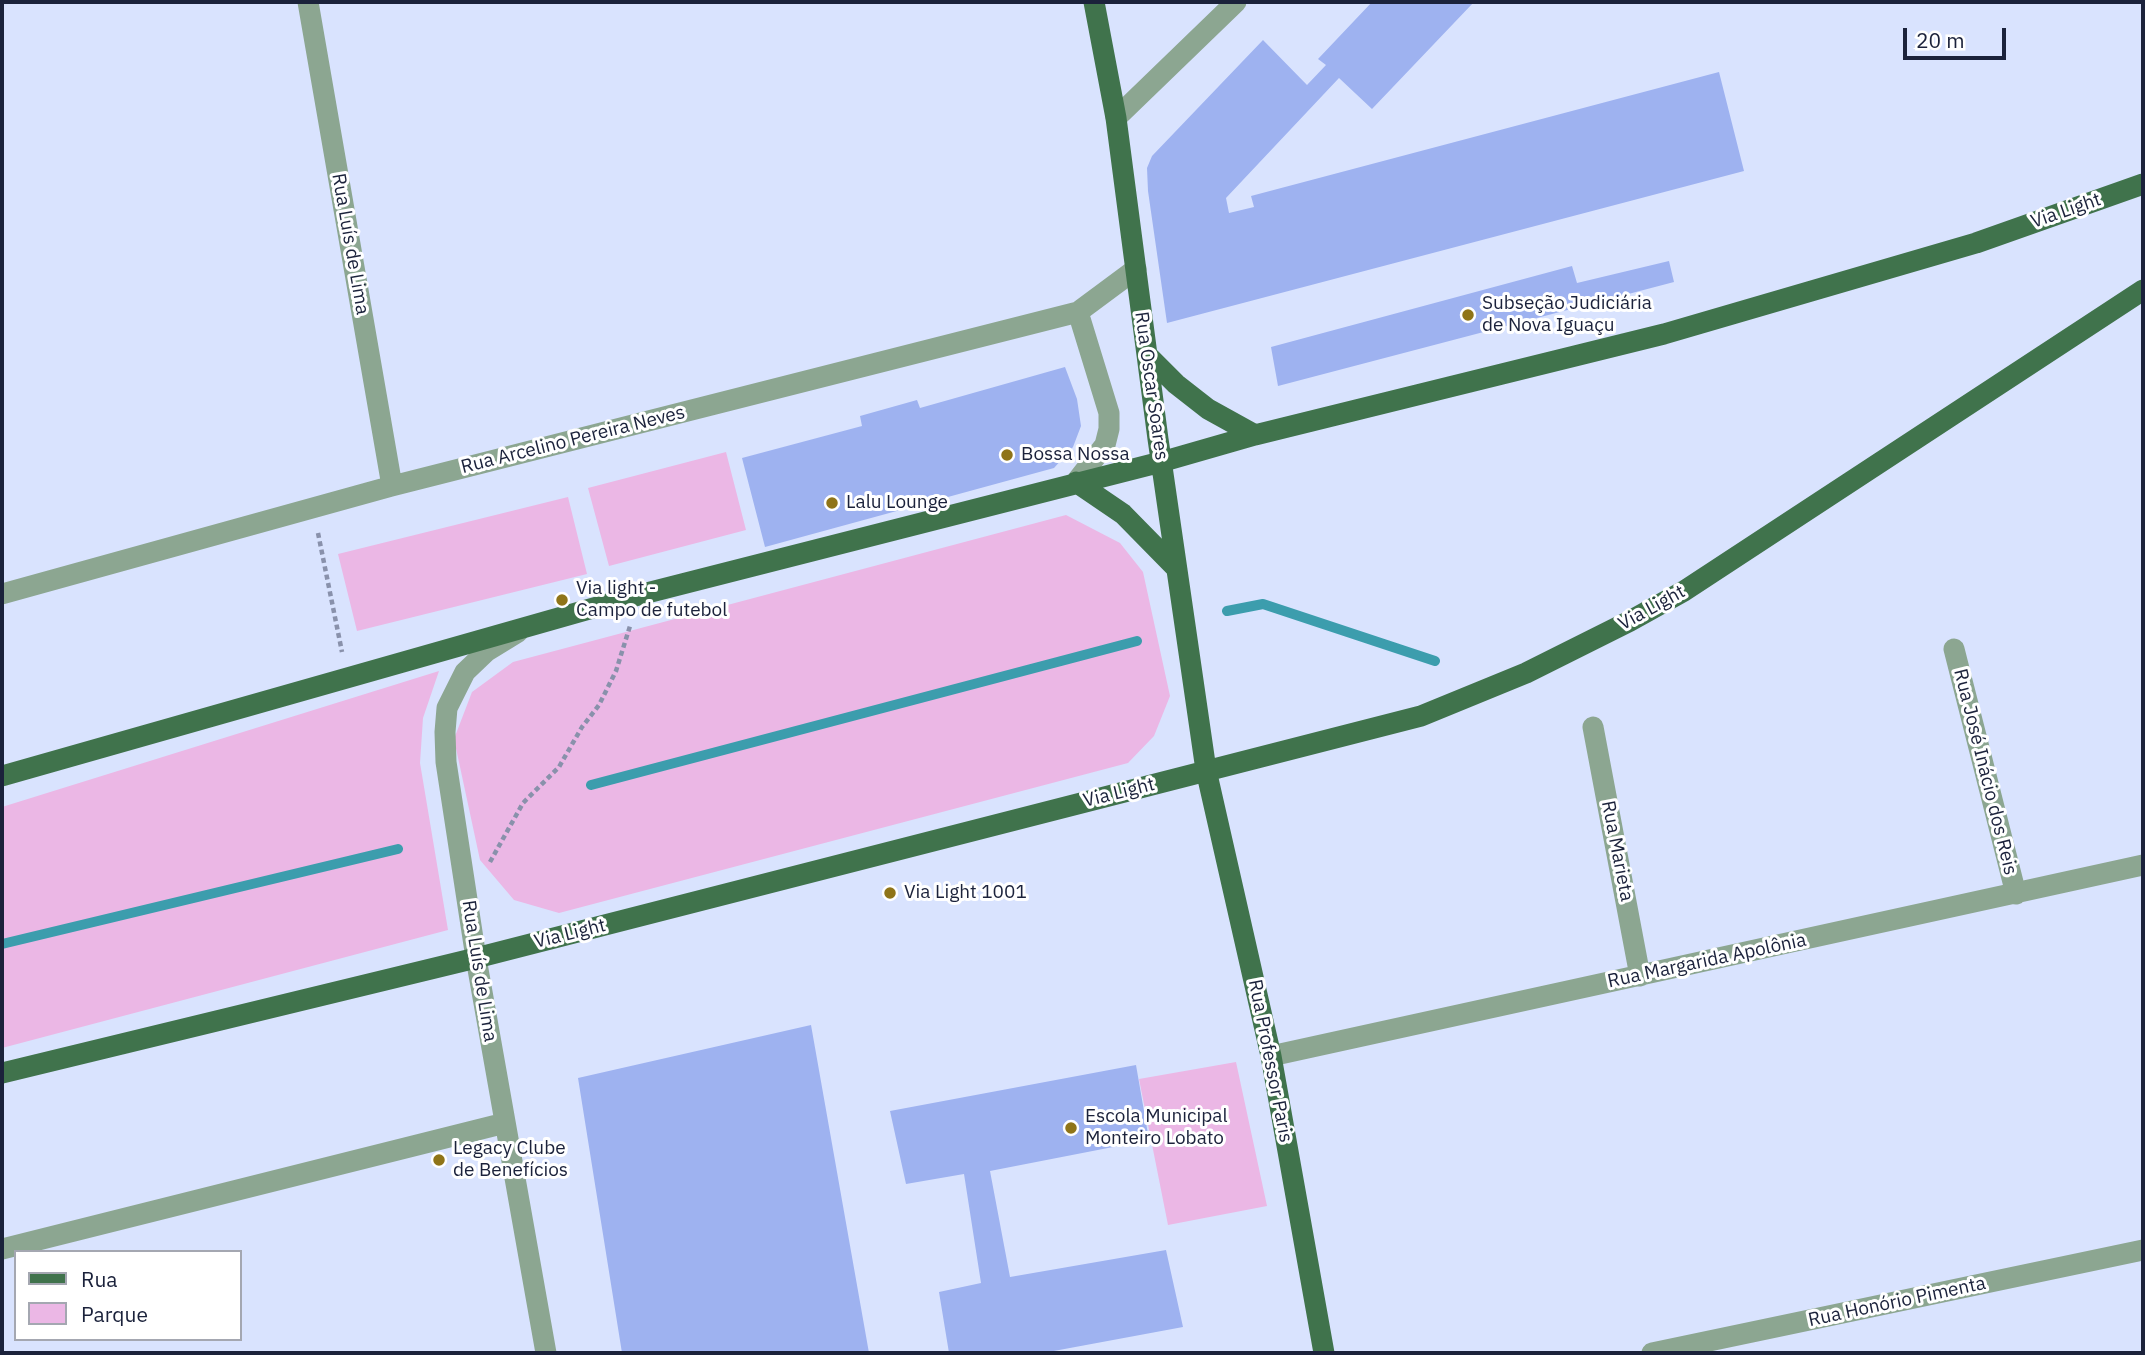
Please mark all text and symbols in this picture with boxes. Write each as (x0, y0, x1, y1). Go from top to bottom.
scale bar (1907, 14, 2010, 58)
text: 20 m (1916, 26, 1965, 54)
street label: Rua Luís de Lima (326, 172, 374, 316)
street label: Via Light (2028, 188, 2104, 234)
place label: Subseção Judiciária de Nova Iguaçu (1482, 293, 1652, 337)
marker: Subseção Judiciária de Nova Iguaçu (1460, 307, 1476, 323)
street label: Rua Oscar Soares (1129, 310, 1173, 462)
street label: Rua Arcelino Pereira Neves (459, 401, 687, 479)
place label: Bossa Nossa (1021, 444, 1130, 466)
marker: Bossa Nossa (999, 447, 1015, 463)
place label: Lalu Lounge (846, 492, 948, 514)
marker: Lalu Lounge (824, 495, 840, 511)
place label: Via light - Campo de futebol (576, 578, 727, 622)
street label: Via Light (1615, 580, 1689, 636)
marker: Via light - Campo de futebol (554, 592, 570, 608)
street label: Rua José Inácio dos Reis (1948, 667, 2022, 877)
street label: Via Light (1081, 773, 1157, 813)
street label: Rua Marieta (1596, 799, 1638, 903)
place label: Via Light 1001 (904, 882, 1027, 904)
marker: Via Light 1001 (882, 885, 898, 901)
street label: Rua Luís de Lima (457, 899, 501, 1043)
street label: Via Light (532, 914, 608, 954)
street label: Rua Margarida Apolônia (1606, 929, 1808, 993)
street label: Rua Professor Paris (1243, 977, 1297, 1145)
place label: Escola Municipal Monteiro Lobato (1085, 1106, 1228, 1150)
marker: Escola Municipal Monteiro Lobato (1063, 1120, 1079, 1136)
place label: Legacy Clube de Benefícios (453, 1138, 568, 1182)
marker: Legacy Clube de Benefícios (431, 1152, 447, 1168)
legend (14, 1250, 242, 1341)
text: Rua (81, 1265, 118, 1293)
street label: Rua Honório Pimenta (1806, 1272, 1988, 1332)
text: Parque (81, 1300, 148, 1328)

